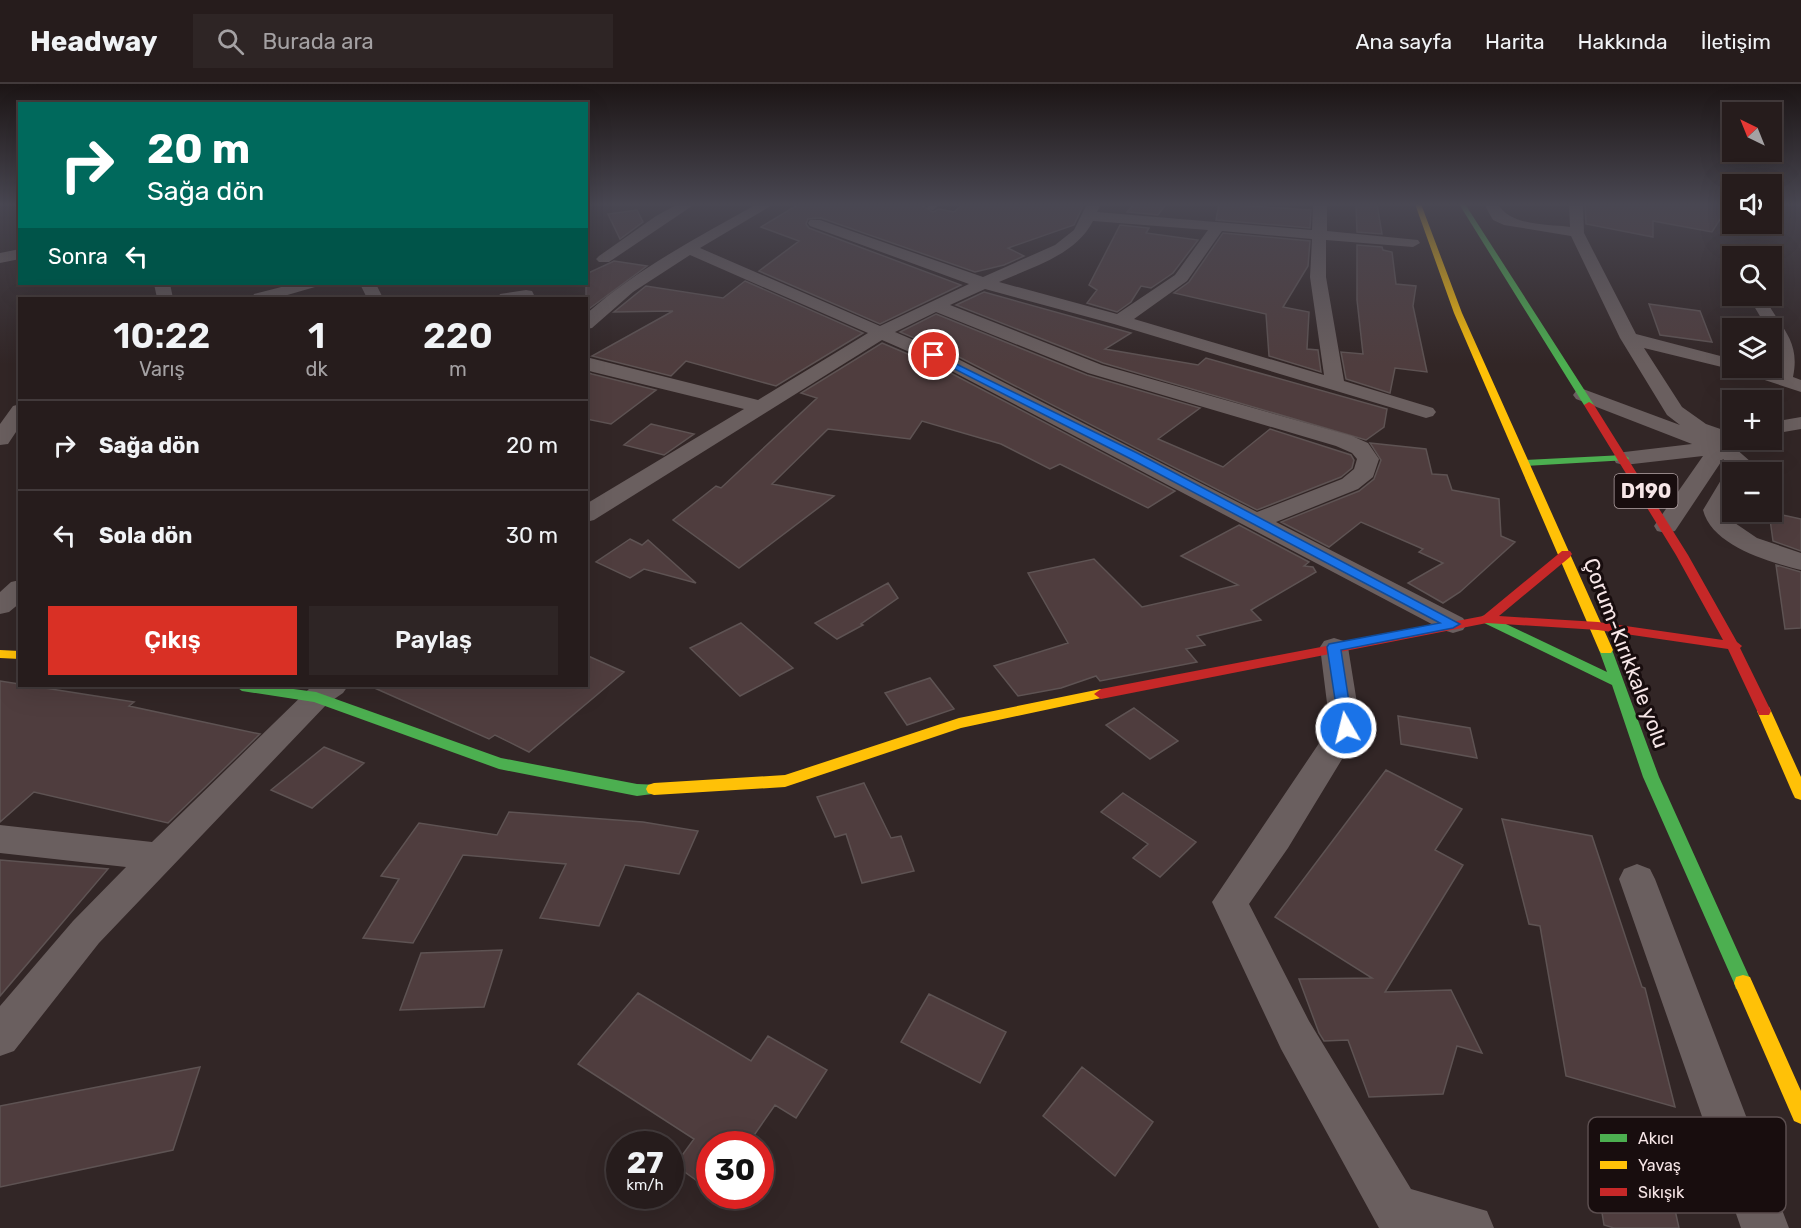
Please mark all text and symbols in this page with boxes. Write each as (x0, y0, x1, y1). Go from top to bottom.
search box (193, 14, 613, 68)
text: Headway (30, 25, 157, 58)
icon: search (214, 25, 247, 58)
text: Burada ara (262, 28, 374, 55)
text: Ana sayfa (1355, 29, 1452, 54)
text: Harita (1485, 29, 1545, 54)
text: Hakkında (1578, 29, 1668, 54)
text: İletişim (1701, 29, 1771, 54)
north arrow (1722, 102, 1782, 162)
map controls (1722, 102, 1782, 522)
text: 20 m (147, 124, 250, 174)
icon: right (48, 126, 126, 204)
button: sound (1722, 174, 1782, 234)
text: Sağa dön (147, 175, 264, 207)
icon: left (120, 240, 153, 273)
text: Sonra (48, 243, 108, 270)
button: search (1722, 246, 1782, 306)
text: 10:22 (113, 314, 210, 357)
text: 1 (308, 314, 325, 357)
text: 220 (423, 314, 493, 357)
button: layers (1722, 318, 1782, 378)
pin (908, 329, 959, 380)
icon: arrive (917, 338, 950, 371)
text: Varış (139, 357, 185, 381)
text: dk (306, 357, 328, 381)
text: m (449, 357, 467, 381)
button: + (1722, 390, 1782, 450)
icon: right (48, 429, 81, 462)
text: Sağa dön (99, 432, 200, 459)
text: 20 m (506, 432, 558, 459)
button: − (1722, 462, 1782, 522)
road number: D190 (1614, 474, 1678, 508)
icon: left (48, 519, 81, 552)
text: Sola dön (99, 522, 192, 549)
text: 30 m (506, 522, 558, 549)
street label: Çorum-Kırıkkale yolu (1579, 554, 1674, 751)
button: Çıkış (48, 606, 297, 675)
button: Paylaş (309, 606, 558, 675)
position arrow (1314, 696, 1378, 760)
legend (1588, 1117, 1786, 1213)
text: Akıcı (1638, 1129, 1674, 1148)
speed limit sign: 30 (696, 1131, 774, 1209)
text: 27 (627, 1145, 663, 1181)
text: Yavaş (1638, 1156, 1681, 1175)
text: km/h (626, 1176, 664, 1194)
text: Sıkışık (1638, 1183, 1685, 1202)

